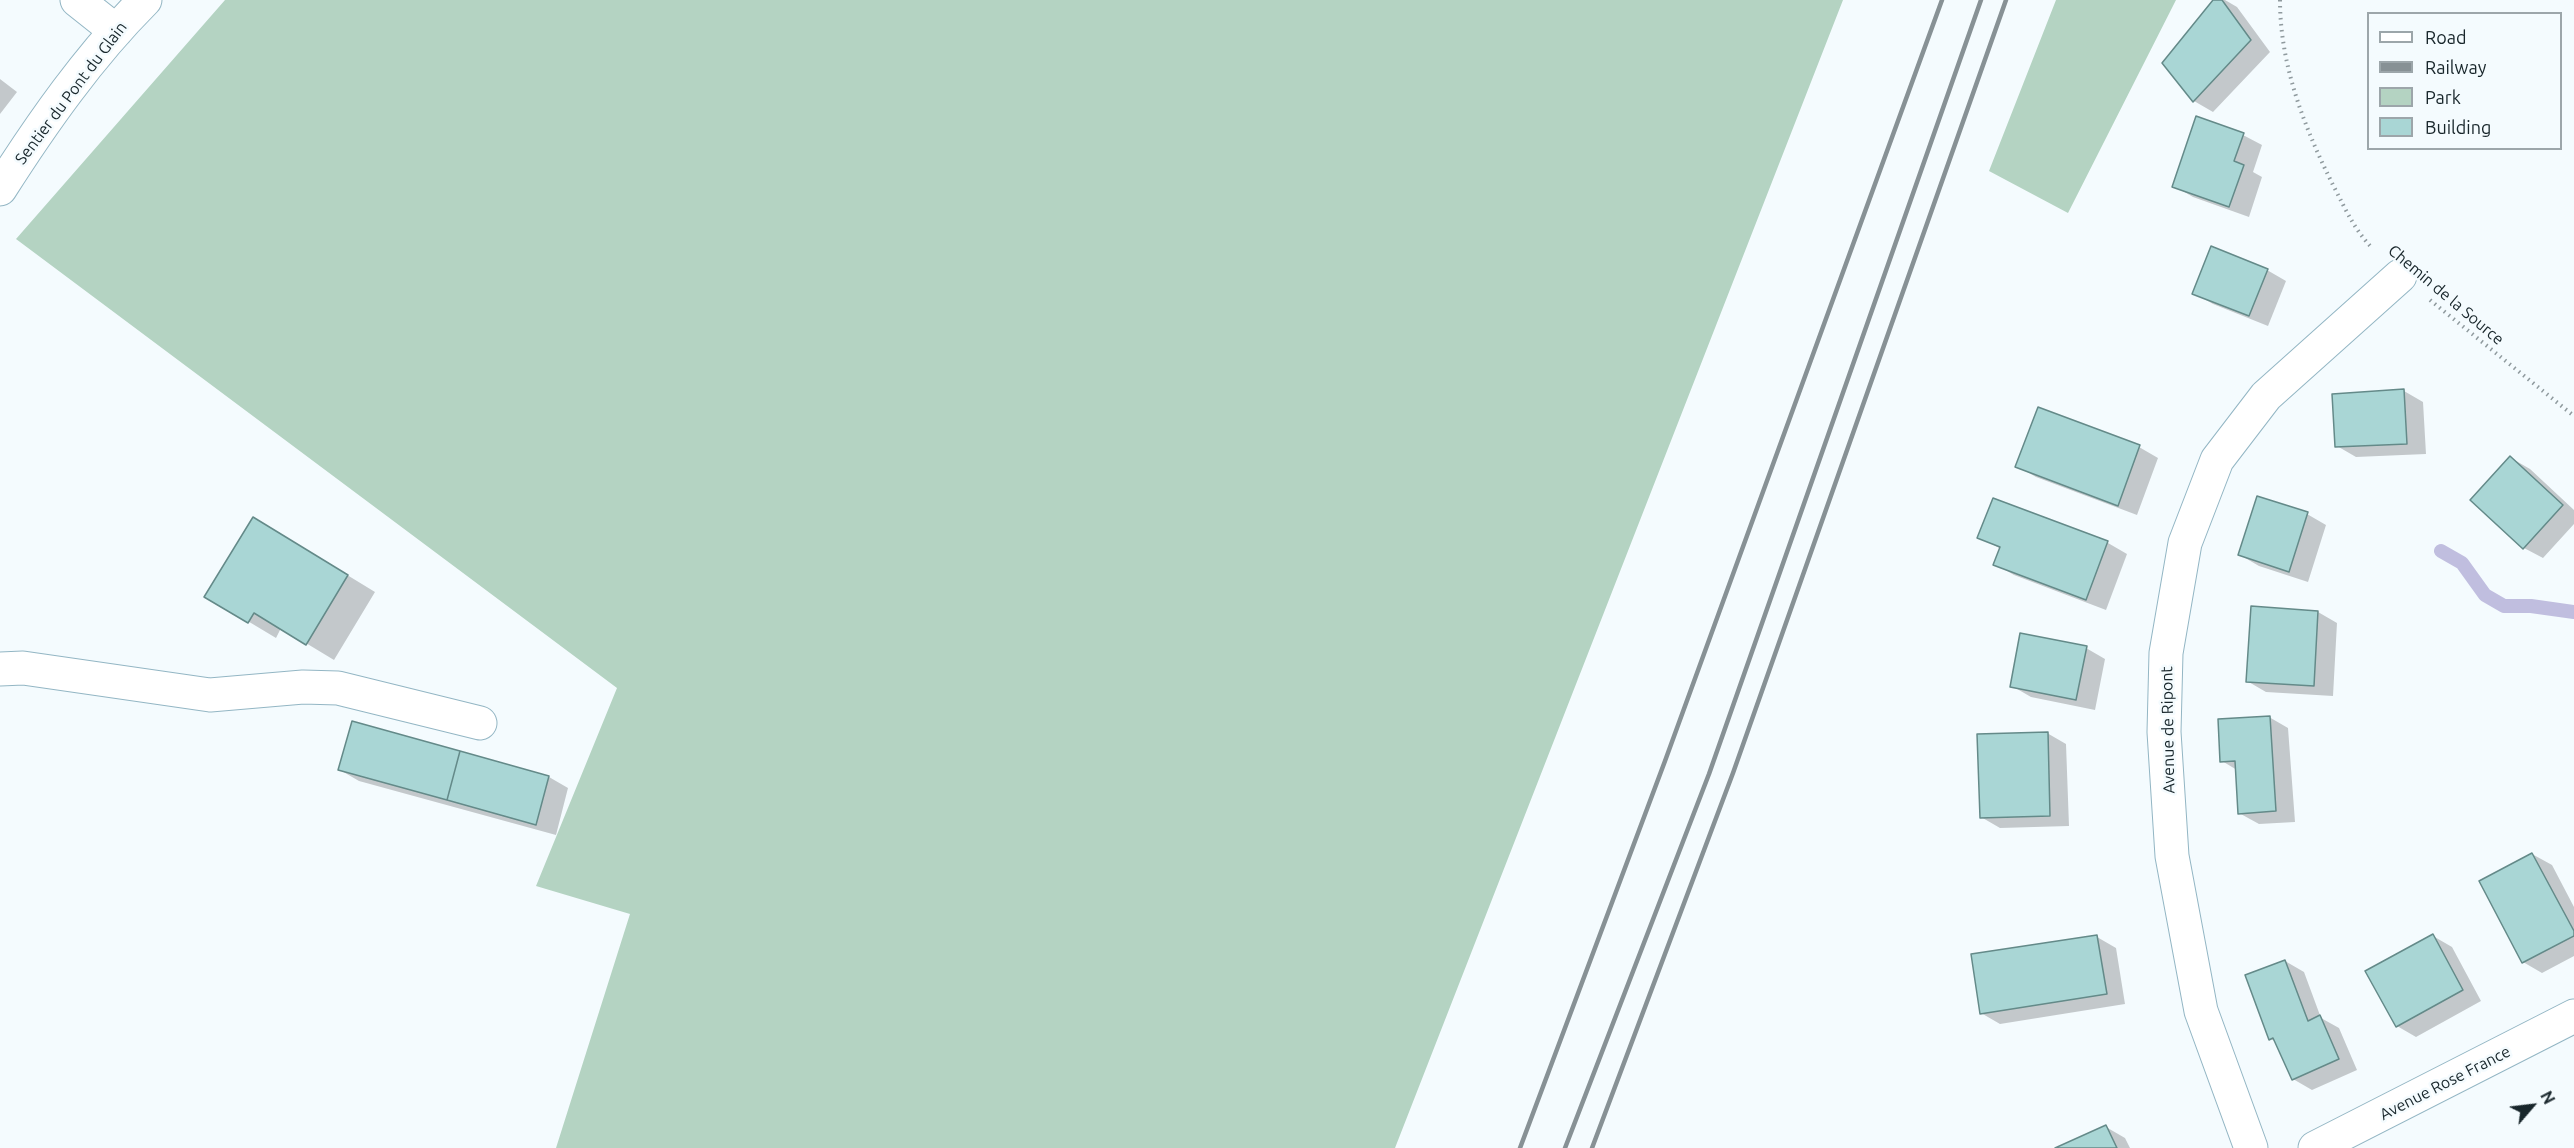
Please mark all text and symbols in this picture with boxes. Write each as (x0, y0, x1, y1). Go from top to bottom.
legend (2367, 12, 2562, 150)
street label: Sentier du Pont du Glain (11, 18, 131, 168)
text: Road (2425, 27, 2467, 47)
text: Railway (2425, 57, 2486, 77)
text: Park (2425, 87, 2461, 107)
text: Building (2425, 117, 2491, 137)
street label: Chemin de la Source (2384, 241, 2508, 349)
street label: Avenue de Ripont (2157, 666, 2179, 794)
street label: Avenue Rose France (2376, 1042, 2514, 1124)
north arrow (2502, 1076, 2562, 1136)
text: N (2537, 1088, 2559, 1107)

